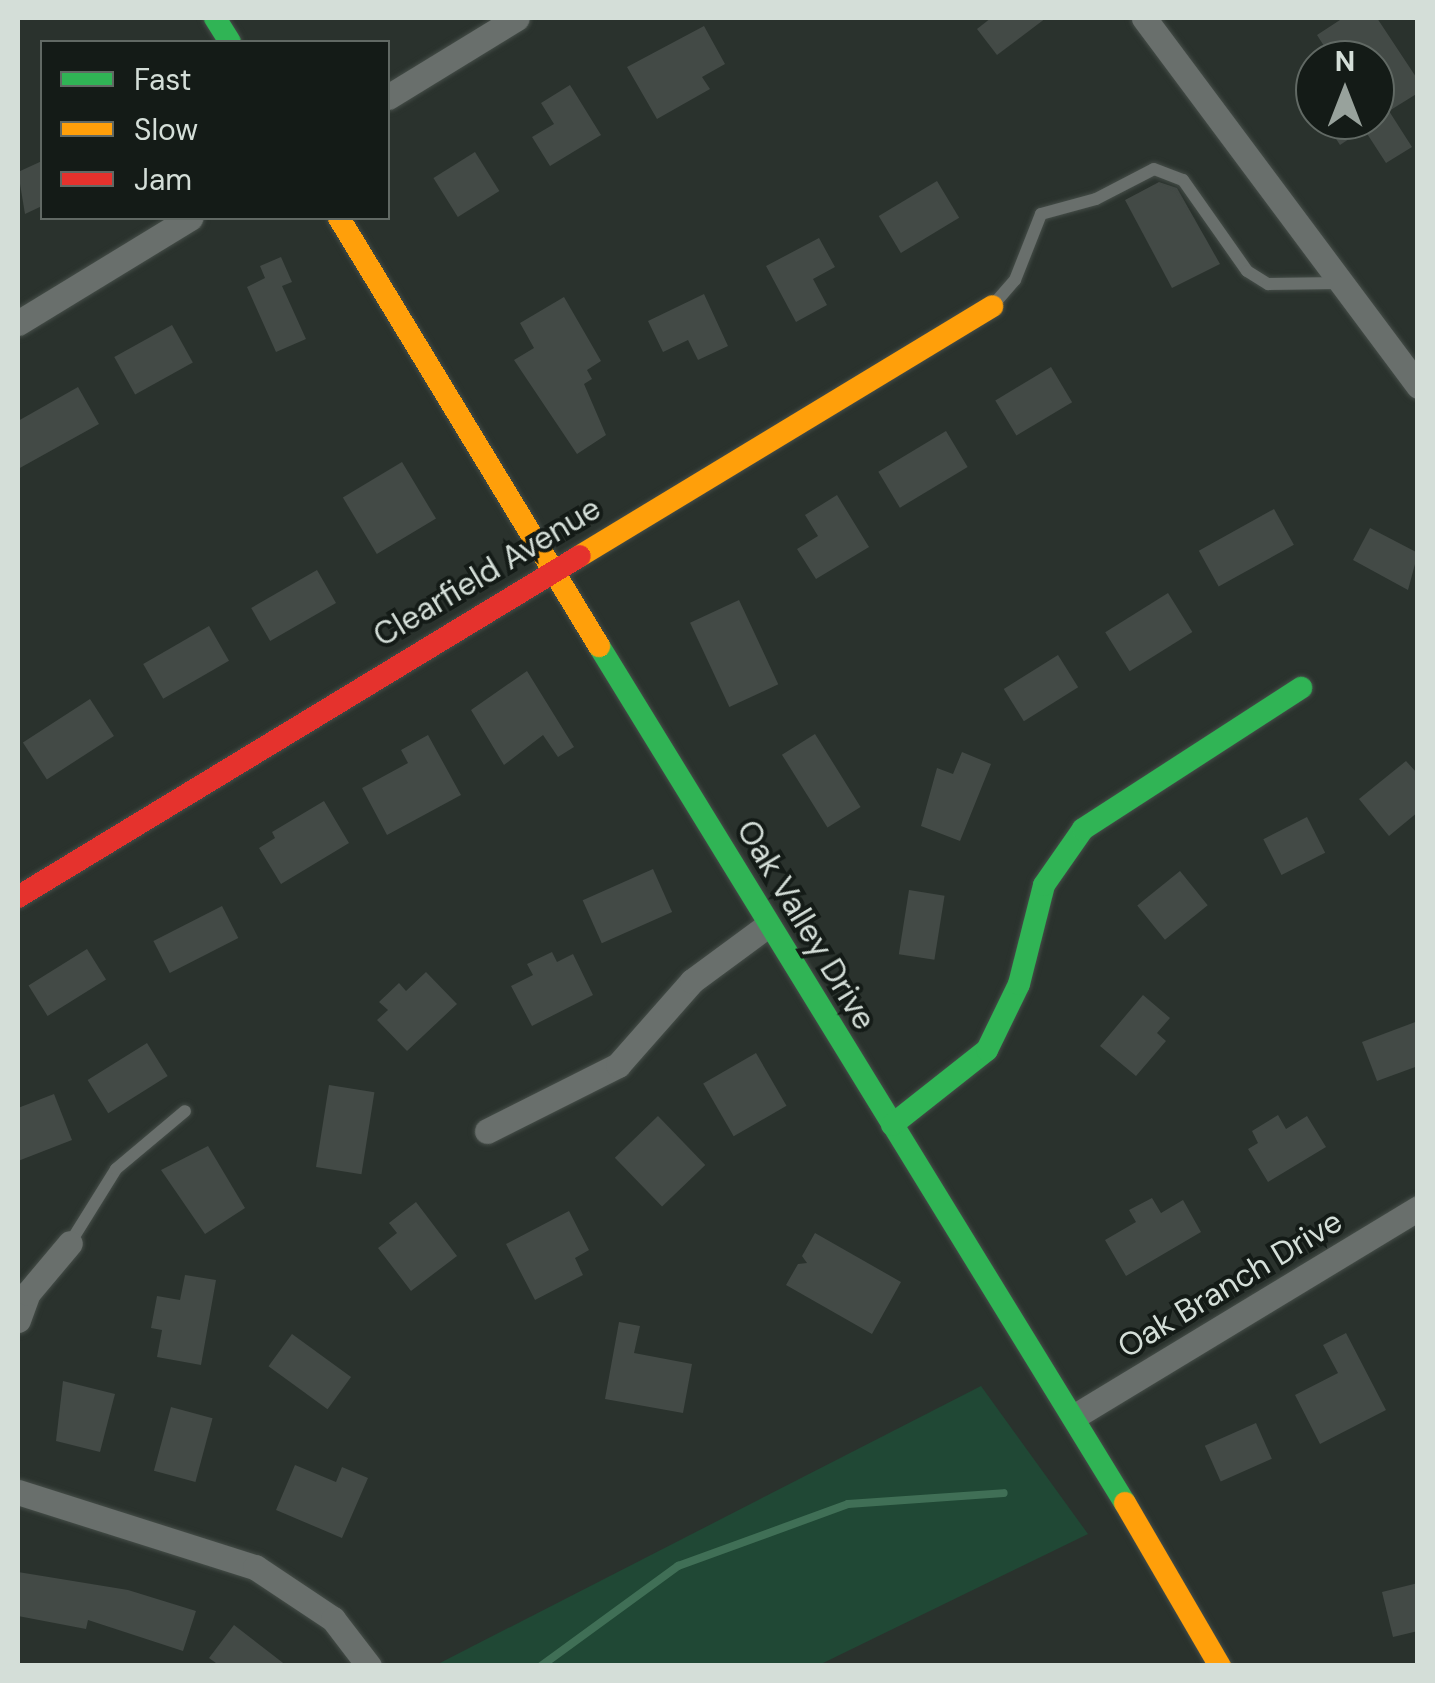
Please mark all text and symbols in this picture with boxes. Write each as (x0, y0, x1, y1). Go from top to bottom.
legend (40, 40, 390, 220)
north arrow (1295, 40, 1395, 140)
text: N (1335, 43, 1355, 80)
text: Fast (134, 60, 192, 99)
text: Slow (134, 110, 198, 149)
text: Jam (134, 160, 192, 199)
street label: Clearfield Avenue (366, 489, 608, 655)
street label: Oak Valley Drive (728, 813, 884, 1037)
street label: Oak Branch Drive (1111, 1202, 1349, 1366)

